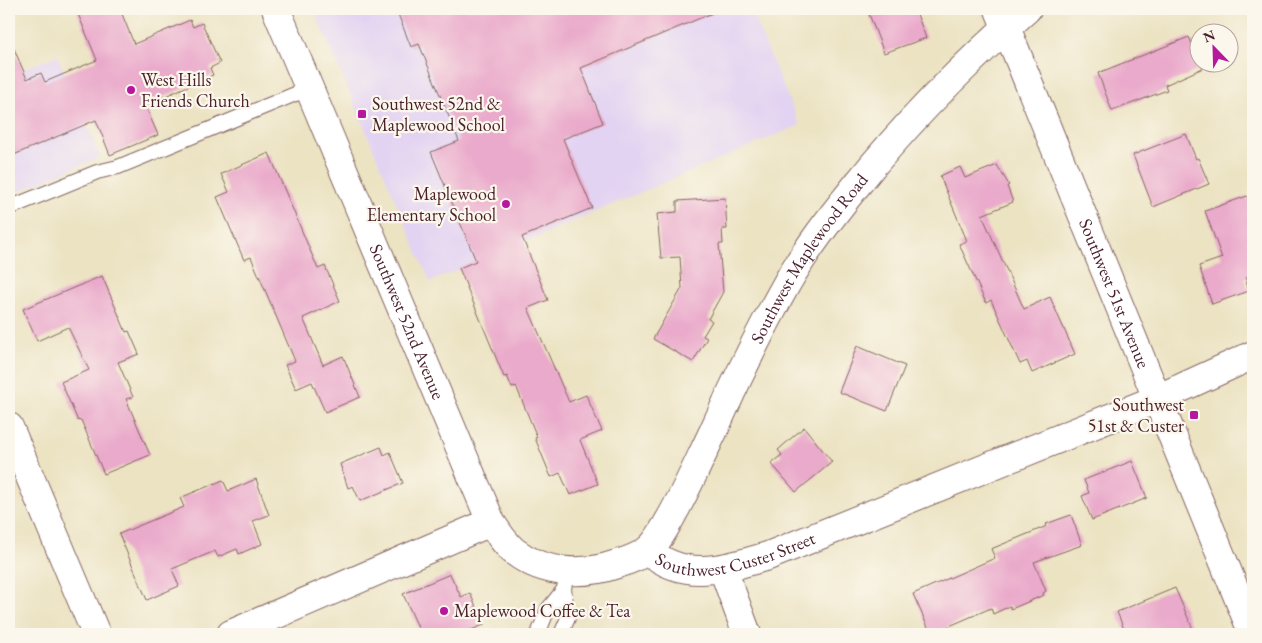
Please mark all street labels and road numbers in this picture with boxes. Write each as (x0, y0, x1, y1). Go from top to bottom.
street label: Southwest Maplewood Road (745, 168, 873, 347)
street label: Southwest 51st Avenue (1074, 215, 1156, 371)
street label: Southwest 52nd Avenue (365, 240, 450, 403)
street label: Southwest Custer Street (651, 526, 819, 581)

